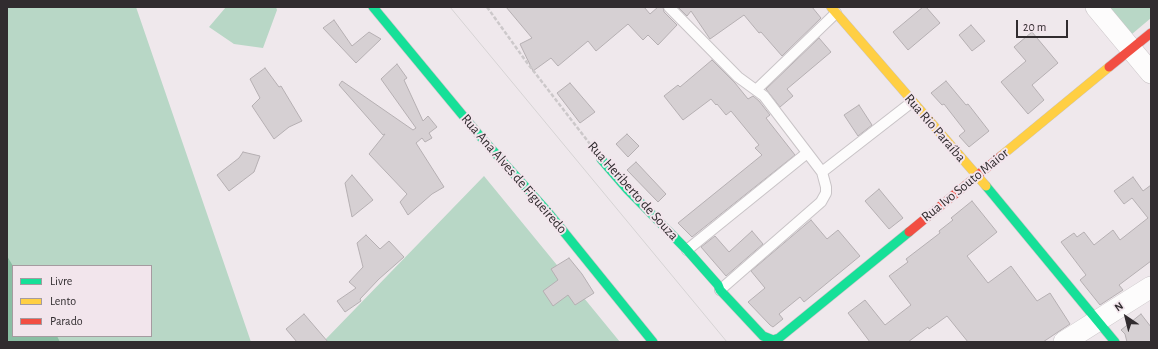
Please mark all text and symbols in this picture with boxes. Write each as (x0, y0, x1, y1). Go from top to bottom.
scale bar (1018, 12, 1070, 38)
text: 20 m (1023, 21, 1046, 33)
street label: Rua Rio Paraíba (901, 90, 969, 166)
street label: Rua Ana Alves de Figueiredo (457, 111, 571, 237)
street label: Rua Heriberto de Souza (584, 138, 682, 244)
street label: Rua Ivo Souto Maior (918, 145, 1012, 225)
legend (12, 265, 152, 337)
text: Livre (50, 275, 72, 287)
text: Lento (50, 295, 76, 307)
north arrow (1106, 297, 1146, 337)
text: N (1113, 300, 1125, 313)
text: Parado (50, 315, 83, 327)

